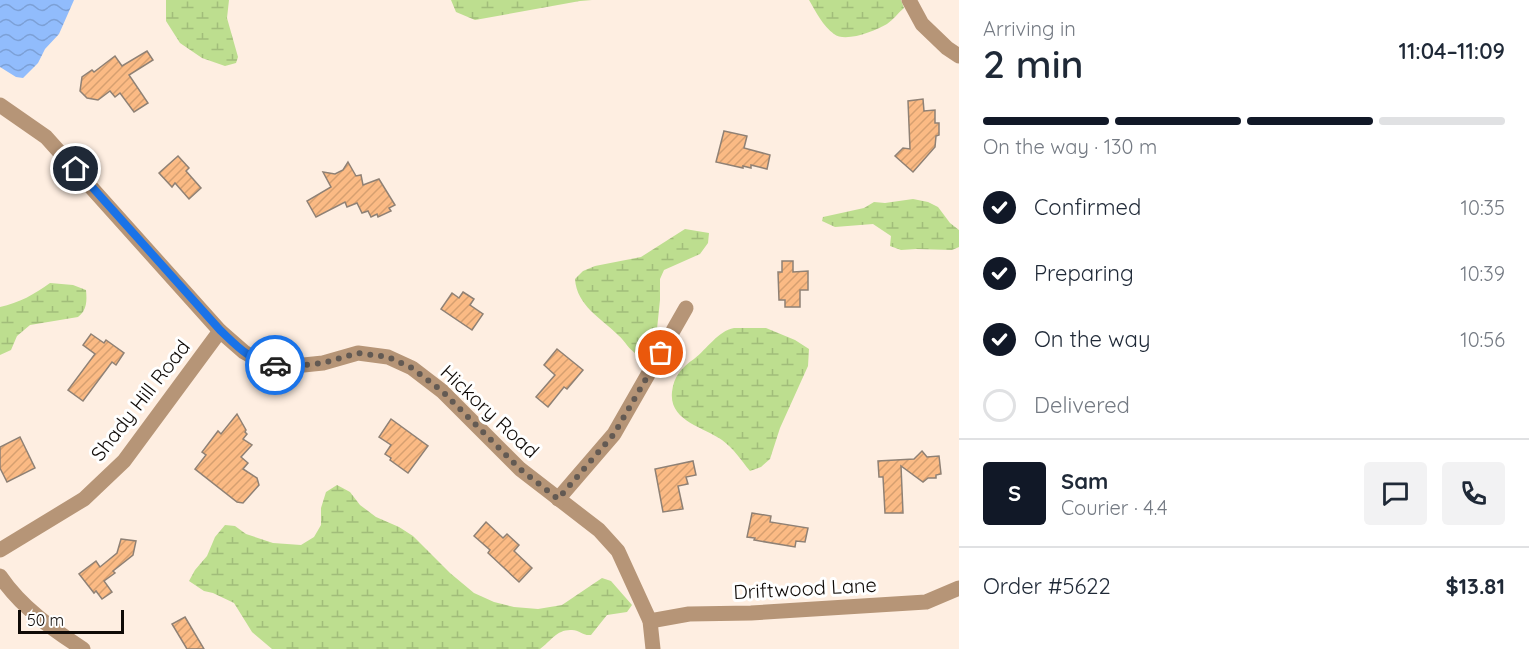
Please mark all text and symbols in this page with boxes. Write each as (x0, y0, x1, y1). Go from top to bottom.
text: Arriving in (983, 16, 1076, 41)
text: 11:04–11:09 (1399, 37, 1505, 65)
text: 2 min (983, 39, 1084, 88)
text: On the way · 130 m (983, 134, 1157, 159)
pin (50, 143, 101, 194)
icon: home (59, 152, 92, 185)
icon: check (983, 191, 1016, 224)
text: Confirmed (1034, 193, 1141, 221)
text: 10:35 (1461, 195, 1505, 220)
icon: check (983, 257, 1016, 290)
text: Preparing (1034, 259, 1134, 287)
text: 10:39 (1460, 261, 1505, 286)
icon: check (983, 323, 1016, 356)
text: On the way (1034, 325, 1150, 353)
pin (635, 327, 686, 378)
text: 10:56 (1460, 327, 1505, 352)
street label: Shady Hill Road (85, 335, 195, 465)
courier (245, 335, 305, 395)
icon: bag (644, 336, 677, 369)
icon: car (259, 349, 292, 382)
street label: Hickory Road (436, 359, 544, 463)
text: Delivered (1034, 391, 1130, 419)
button: chat (1364, 462, 1427, 525)
button: phone (1442, 462, 1505, 525)
text: Sam (1061, 467, 1108, 495)
text: S (1008, 479, 1021, 507)
text: Courier · 4.4 (1061, 495, 1167, 520)
street label: Driftwood Lane (733, 572, 877, 604)
text: Order #5622 (983, 572, 1111, 600)
text: $13.81 (1445, 572, 1505, 600)
scale bar (18, 607, 124, 634)
text: 50 m (27, 610, 64, 630)

